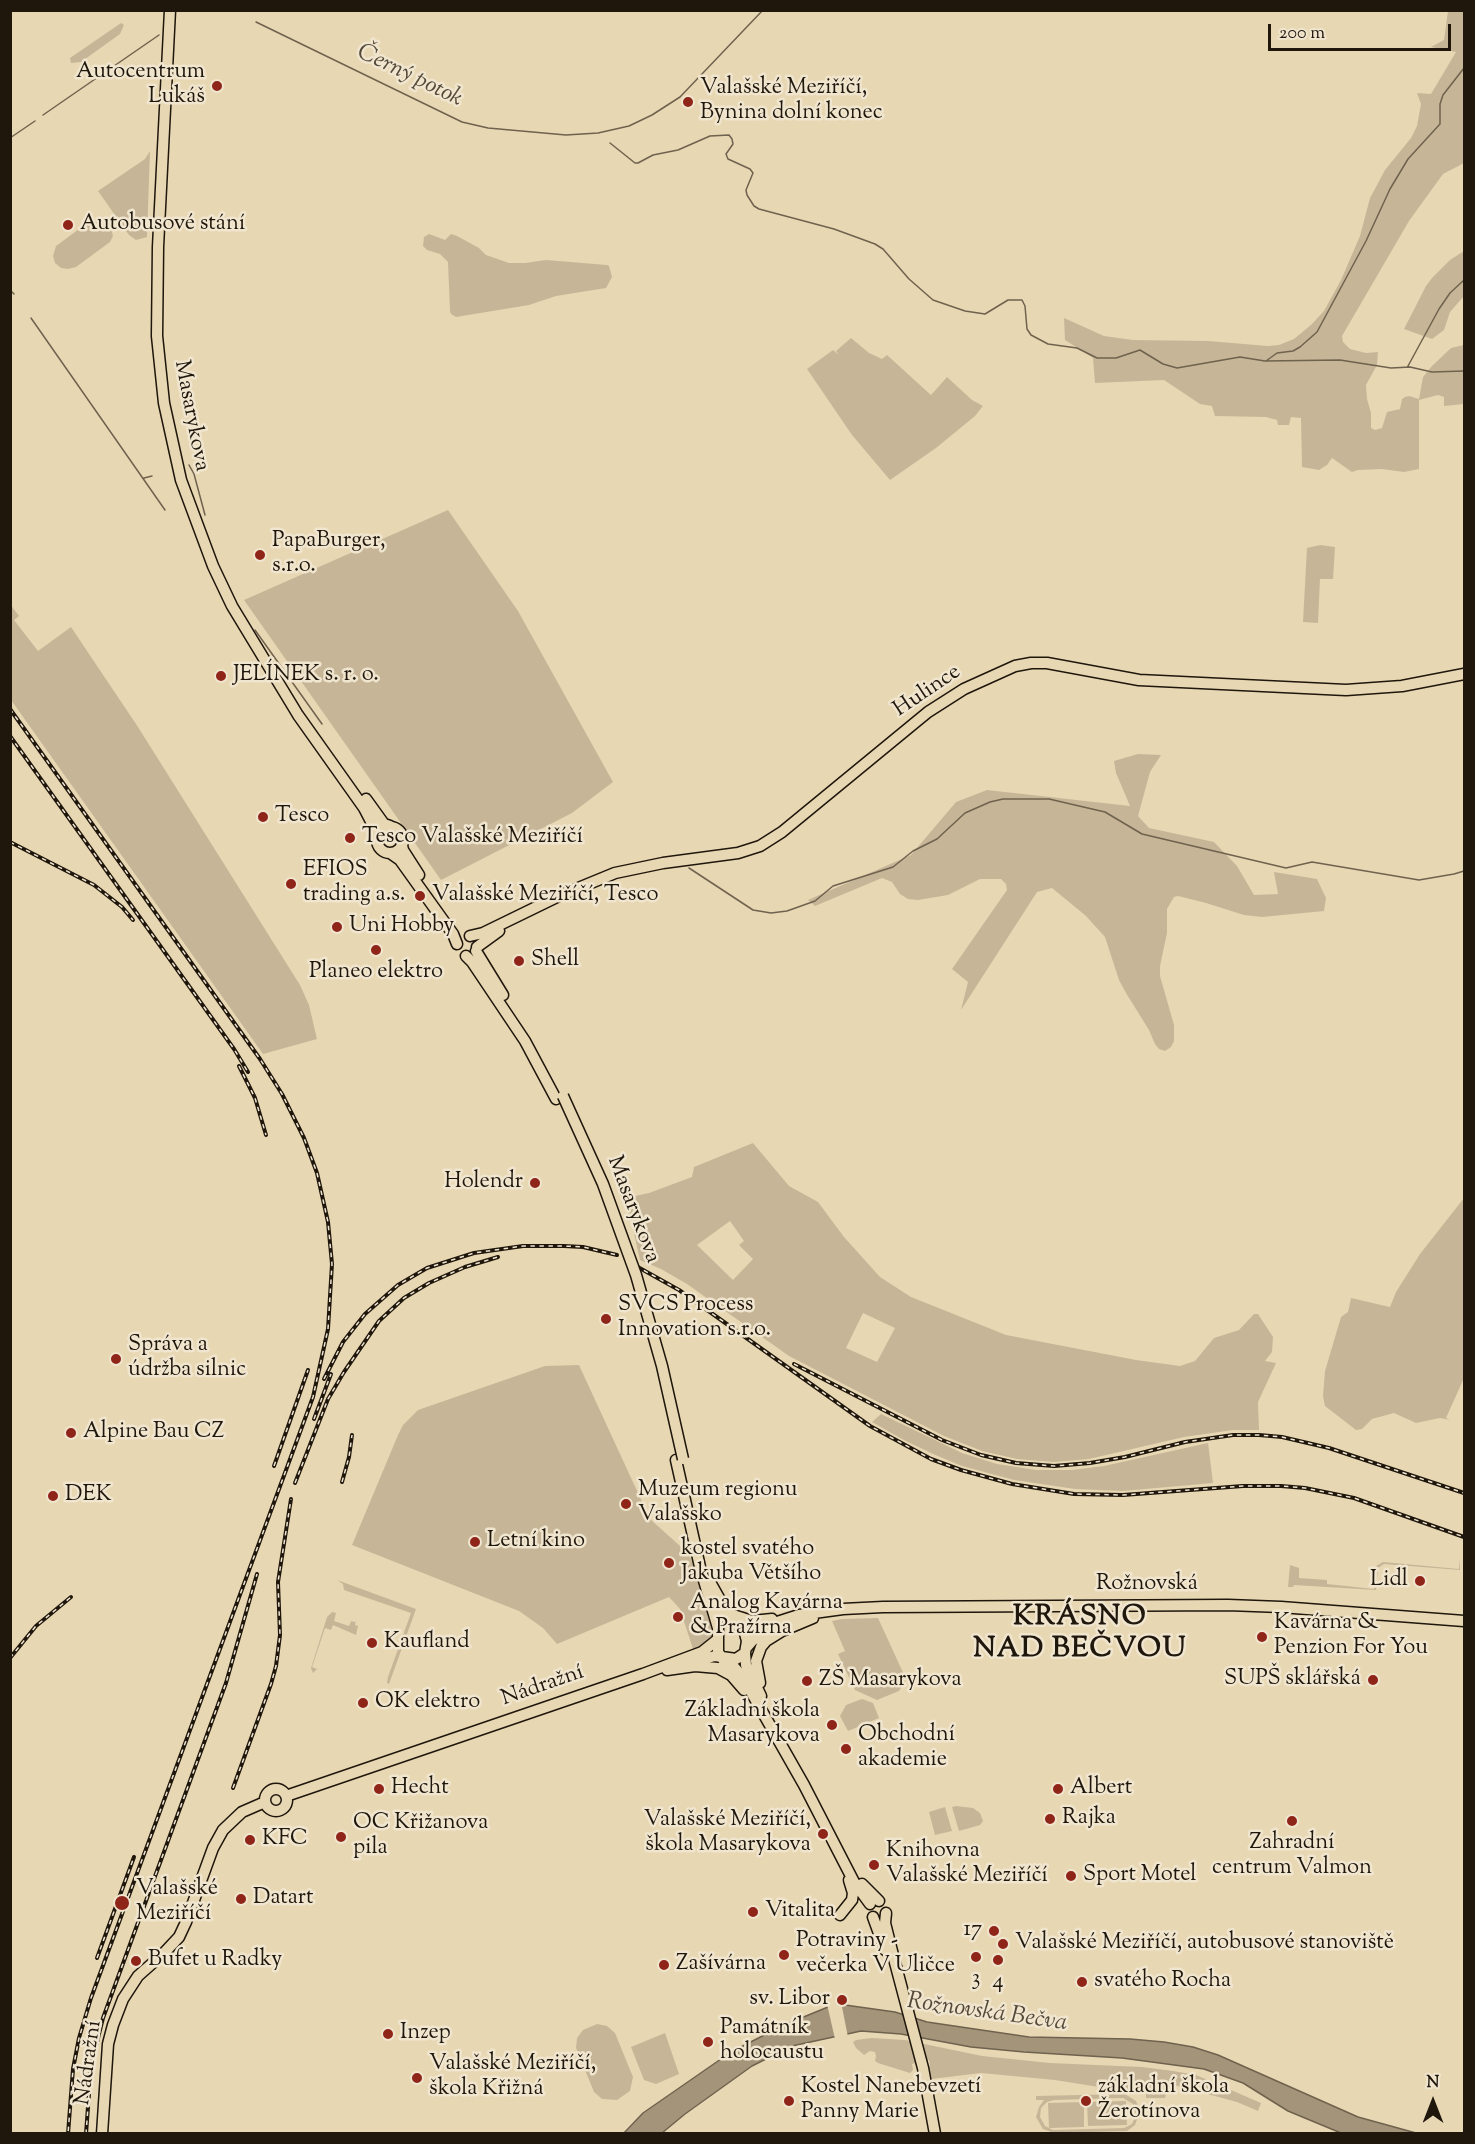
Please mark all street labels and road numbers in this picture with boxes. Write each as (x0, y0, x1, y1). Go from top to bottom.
street label: Masarykova (166, 358, 214, 474)
street label: Hulince (889, 660, 967, 724)
street label: Masarykova (600, 1153, 664, 1267)
street label: Rožnovská (1096, 1572, 1198, 1598)
street label: Nádražní (498, 1661, 588, 1713)
street label: Nádražní (71, 2019, 109, 2107)

